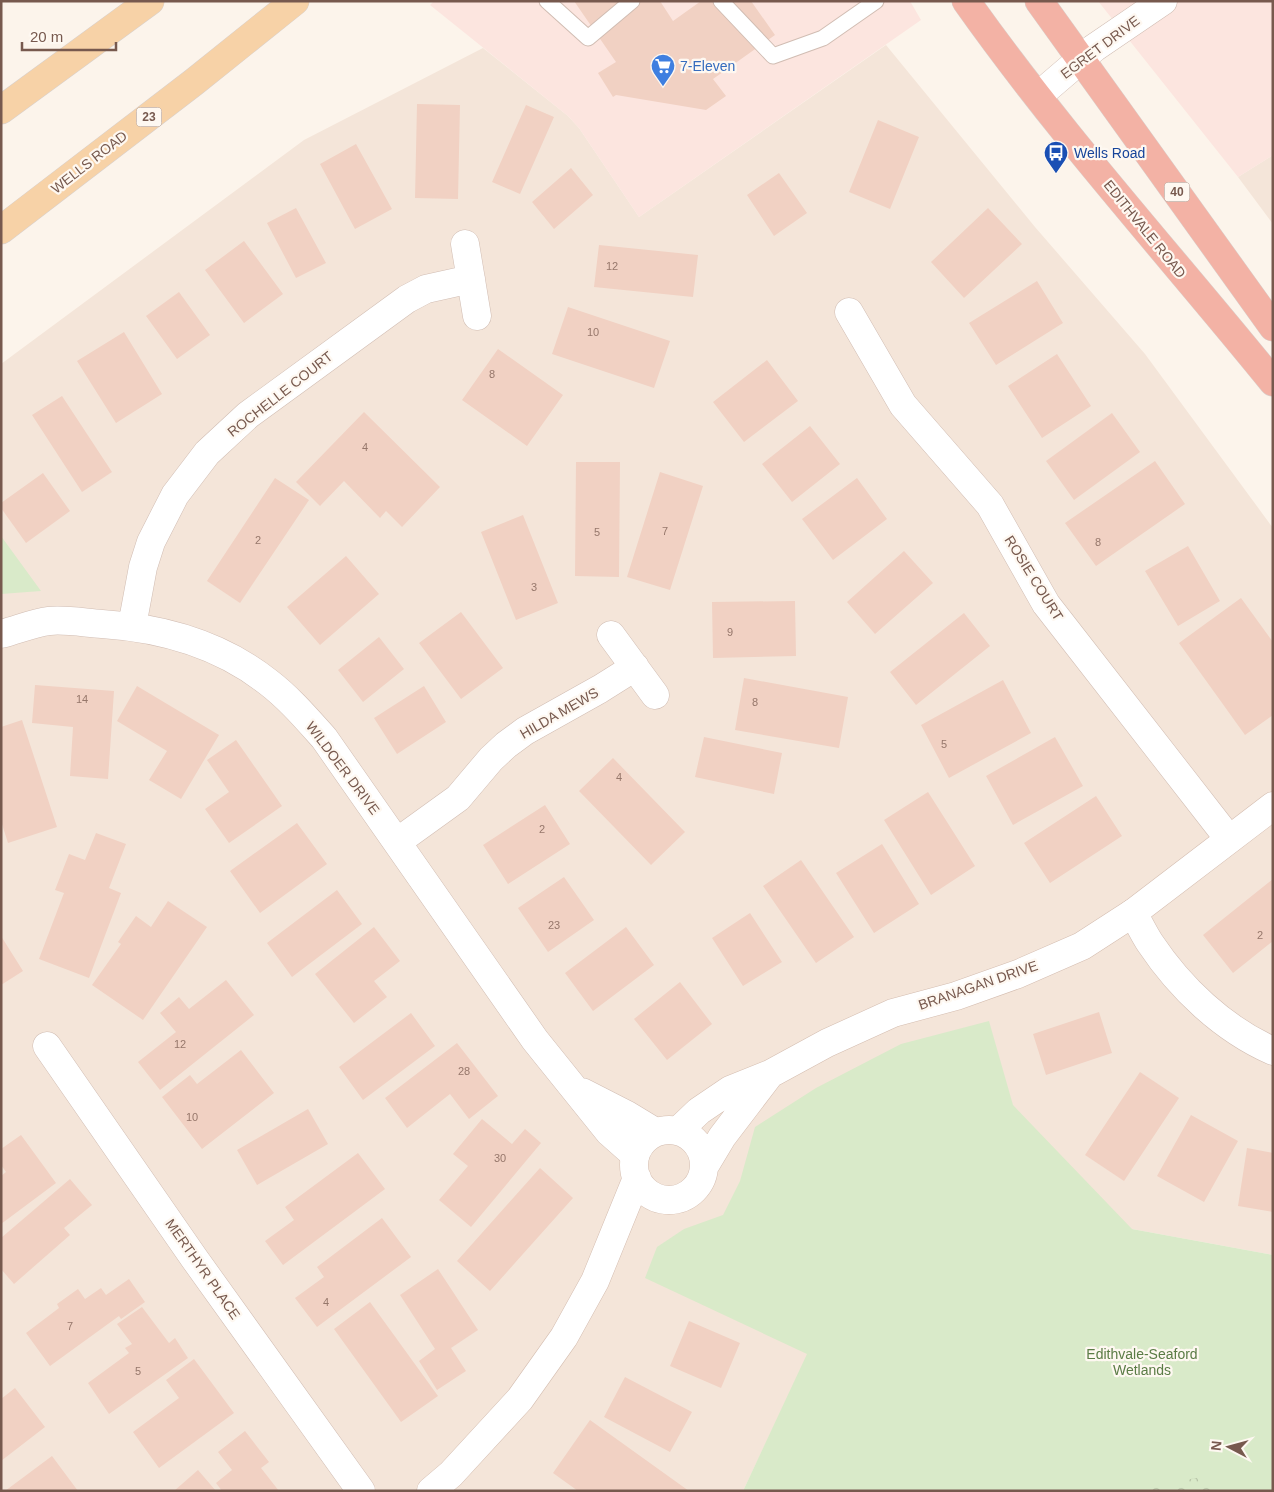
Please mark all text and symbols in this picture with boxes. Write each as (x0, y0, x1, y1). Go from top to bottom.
street label: EGRET DRIVE (1057, 12, 1143, 82)
scale bar (22, 20, 116, 52)
text: 20 m (30, 28, 63, 45)
supermarket icon: 7-Eleven (650, 53, 676, 87)
place label: 7-Eleven (680, 58, 735, 74)
road number: 23 (136, 108, 162, 126)
street label: WELLS ROAD (48, 127, 130, 197)
bus stop icon: Wells Road (1043, 140, 1069, 174)
place label: Wells Road (1074, 145, 1145, 161)
street label: EDITHVALE ROAD (1101, 177, 1189, 281)
road number: 40 (1164, 182, 1190, 202)
house number: 12 (606, 260, 618, 272)
house number: 10 (587, 326, 599, 338)
street label: ROCHELLE COURT (224, 348, 336, 440)
house number: 8 (489, 368, 495, 380)
house number: 4 (362, 441, 368, 453)
house number: 7 (662, 525, 668, 537)
house number: 5 (594, 526, 600, 538)
street label: ROSIE COURT (1002, 533, 1067, 624)
house number: 2 (255, 534, 261, 546)
house number: 8 (1095, 536, 1101, 548)
house number: 3 (531, 581, 537, 593)
house number: 9 (727, 626, 733, 638)
street label: HILDA MEWS (517, 684, 601, 742)
house number: 14 (76, 693, 88, 705)
house number: 8 (752, 696, 758, 708)
street label: WILDOER DRIVE (303, 718, 383, 818)
house number: 5 (941, 738, 947, 750)
house number: 4 (616, 771, 622, 783)
house number: 2 (539, 823, 545, 835)
house number: 23 (548, 919, 560, 931)
house number: 2 (1257, 929, 1263, 941)
street label: BRANAGAN DRIVE (916, 957, 1040, 1013)
house number: 12 (174, 1038, 186, 1050)
house number: 28 (458, 1065, 470, 1077)
house number: 10 (186, 1111, 198, 1123)
house number: 30 (494, 1152, 506, 1164)
street label: MERTHYR PLACE (162, 1216, 244, 1322)
house number: 4 (323, 1296, 329, 1308)
house number: 7 (67, 1320, 73, 1332)
park label: Edithvale-Seaford Wetlands (1086, 1346, 1198, 1378)
house number: 5 (135, 1365, 141, 1377)
north arrow (1204, 1422, 1254, 1472)
text: N (1208, 1440, 1225, 1452)

